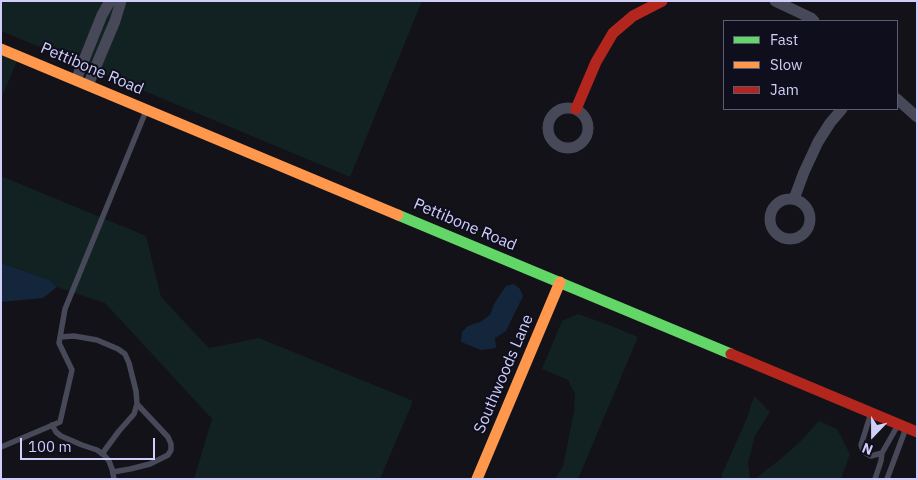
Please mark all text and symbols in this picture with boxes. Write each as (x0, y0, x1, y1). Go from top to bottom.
legend (723, 20, 898, 110)
text: Fast (770, 30, 798, 49)
street label: Pettibone Road (38, 39, 146, 99)
text: Slow (770, 55, 803, 74)
text: Jam (770, 80, 799, 99)
street label: Pettibone Road (411, 195, 519, 255)
street label: Southwoods Lane (470, 312, 538, 436)
north arrow (848, 410, 898, 460)
scale bar (22, 428, 158, 460)
text: 100 m (28, 437, 72, 456)
text: N (859, 439, 875, 459)

